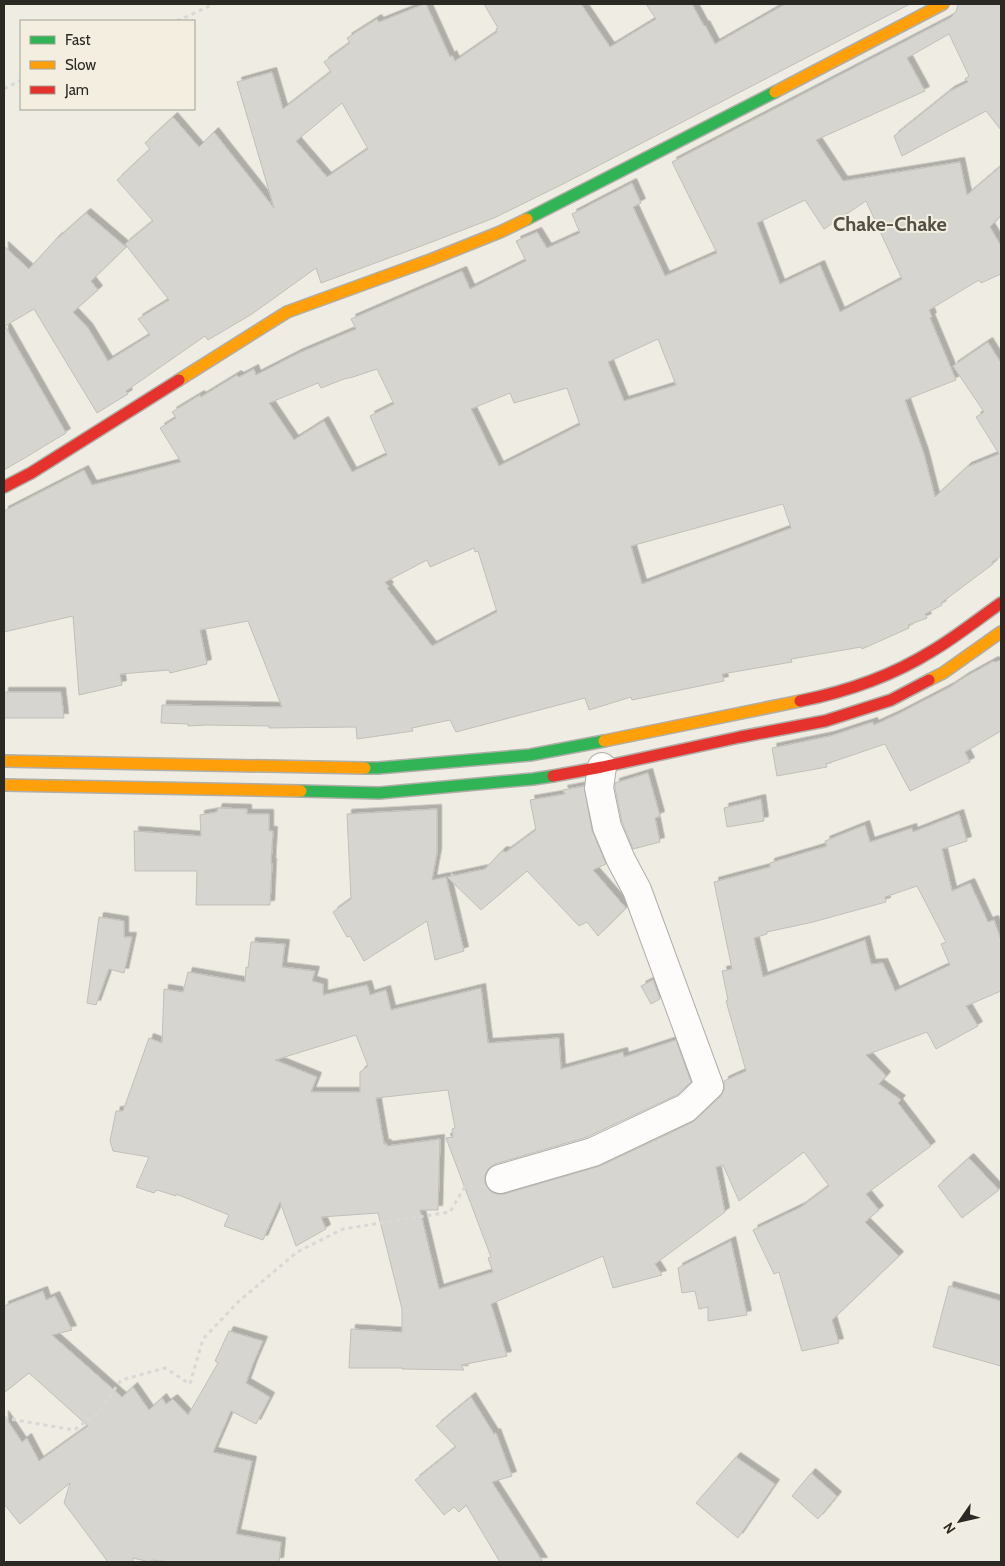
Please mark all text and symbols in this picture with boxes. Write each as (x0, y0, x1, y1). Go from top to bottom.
legend (20, 20, 195, 110)
text: Fast (65, 31, 90, 49)
text: Slow (65, 56, 96, 74)
text: Jam (64, 81, 89, 99)
district label: Chake-Chake (833, 212, 947, 236)
north arrow (935, 1496, 985, 1546)
text: N (939, 1519, 959, 1537)

